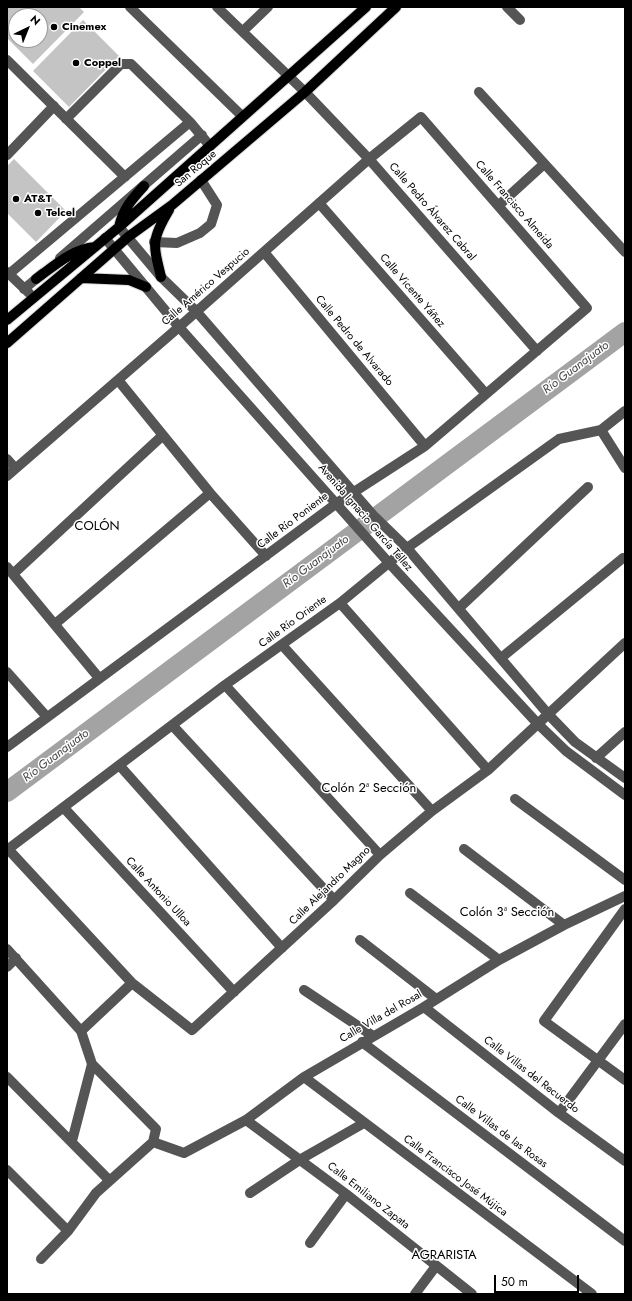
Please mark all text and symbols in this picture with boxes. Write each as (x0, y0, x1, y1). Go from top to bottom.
north arrow (8, 8, 48, 48)
text: N (27, 11, 44, 29)
place label: Cinemex (62, 20, 106, 34)
marker: Cinemex (49, 22, 59, 32)
place label: Coppel (84, 56, 121, 70)
marker: Coppel (71, 58, 81, 68)
street label: San Roque (173, 148, 219, 190)
street label: Calle Francisco Almeida (472, 158, 556, 252)
street label: Calle Pedro Álvarez Cabral (386, 160, 478, 264)
place label: AT&T (24, 192, 52, 206)
marker: AT&T (11, 194, 21, 204)
place label: Telcel (46, 206, 75, 220)
marker: Telcel (33, 208, 43, 218)
street label: Calle Américo Vespucio (159, 245, 253, 329)
street label: Calle Vicente Yáñez (376, 252, 448, 330)
street label: Calle Pedro de Alvarado (312, 293, 396, 389)
water label: Río Guanajuato (540, 339, 612, 397)
street label: Avenida Ignacio García Téllez (315, 462, 415, 574)
street label: Calle Río Poniente (255, 490, 331, 552)
district label: COLÓN (72, 519, 122, 535)
water label: Río Guanajuato (280, 533, 352, 591)
street label: Calle Río Oriente (257, 593, 329, 651)
water label: Río Guanajuato (20, 727, 92, 785)
district label: Colón 2ª Sección (322, 781, 416, 797)
street label: Calle Alejandro Magno (287, 844, 373, 928)
street label: Calle Antonio Ulloa (123, 855, 193, 929)
district label: Colón 3ª Sección (460, 905, 554, 921)
street label: Calle Villa del Rosal (338, 988, 424, 1046)
street label: Calle Villas del Recuerdo (481, 1034, 581, 1116)
street label: Calle Villas de las Rosas (452, 1093, 550, 1171)
street label: Calle Francisco José Mújica (400, 1133, 510, 1219)
street label: Calle Emiliano Zapata (324, 1160, 412, 1232)
district label: AGRARISTA (407, 1248, 481, 1264)
scale bar (496, 1267, 581, 1293)
text: 50 m (501, 1273, 528, 1291)

